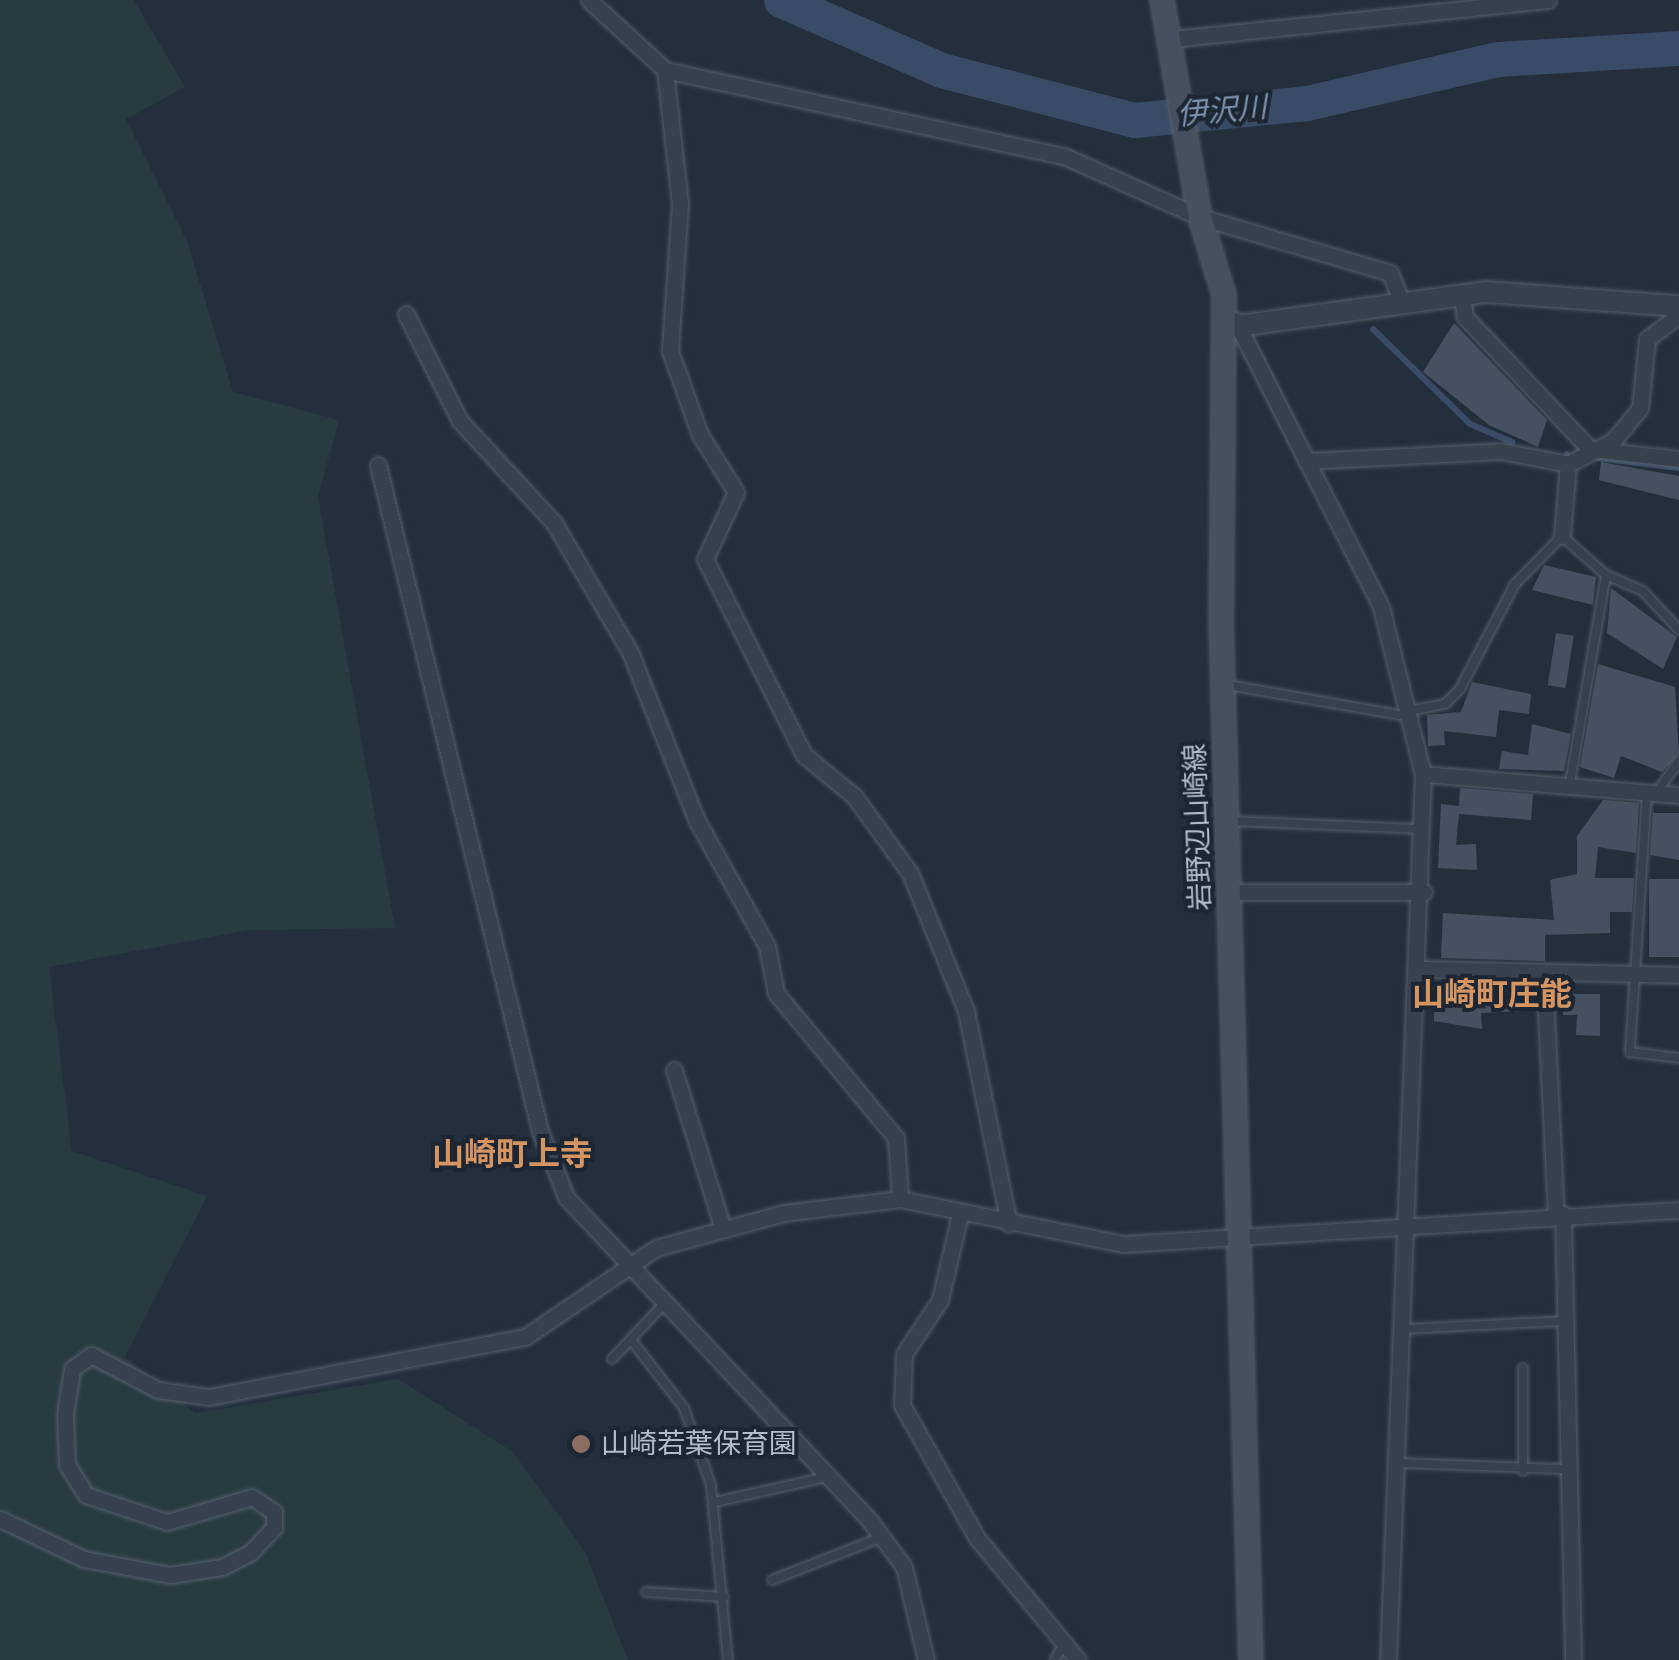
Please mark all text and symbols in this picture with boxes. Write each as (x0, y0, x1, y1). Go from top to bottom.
water label: 伊沢川 (1176, 89, 1268, 133)
street label: 岩野辺山崎線 (1178, 742, 1218, 912)
district label: 山崎町庄能 (1412, 975, 1572, 1013)
district label: 山崎町上寺 (432, 1135, 592, 1173)
place label: 山崎若葉保育園 (601, 1427, 797, 1461)
marker: 山崎若葉保育園 (570, 1433, 592, 1455)

